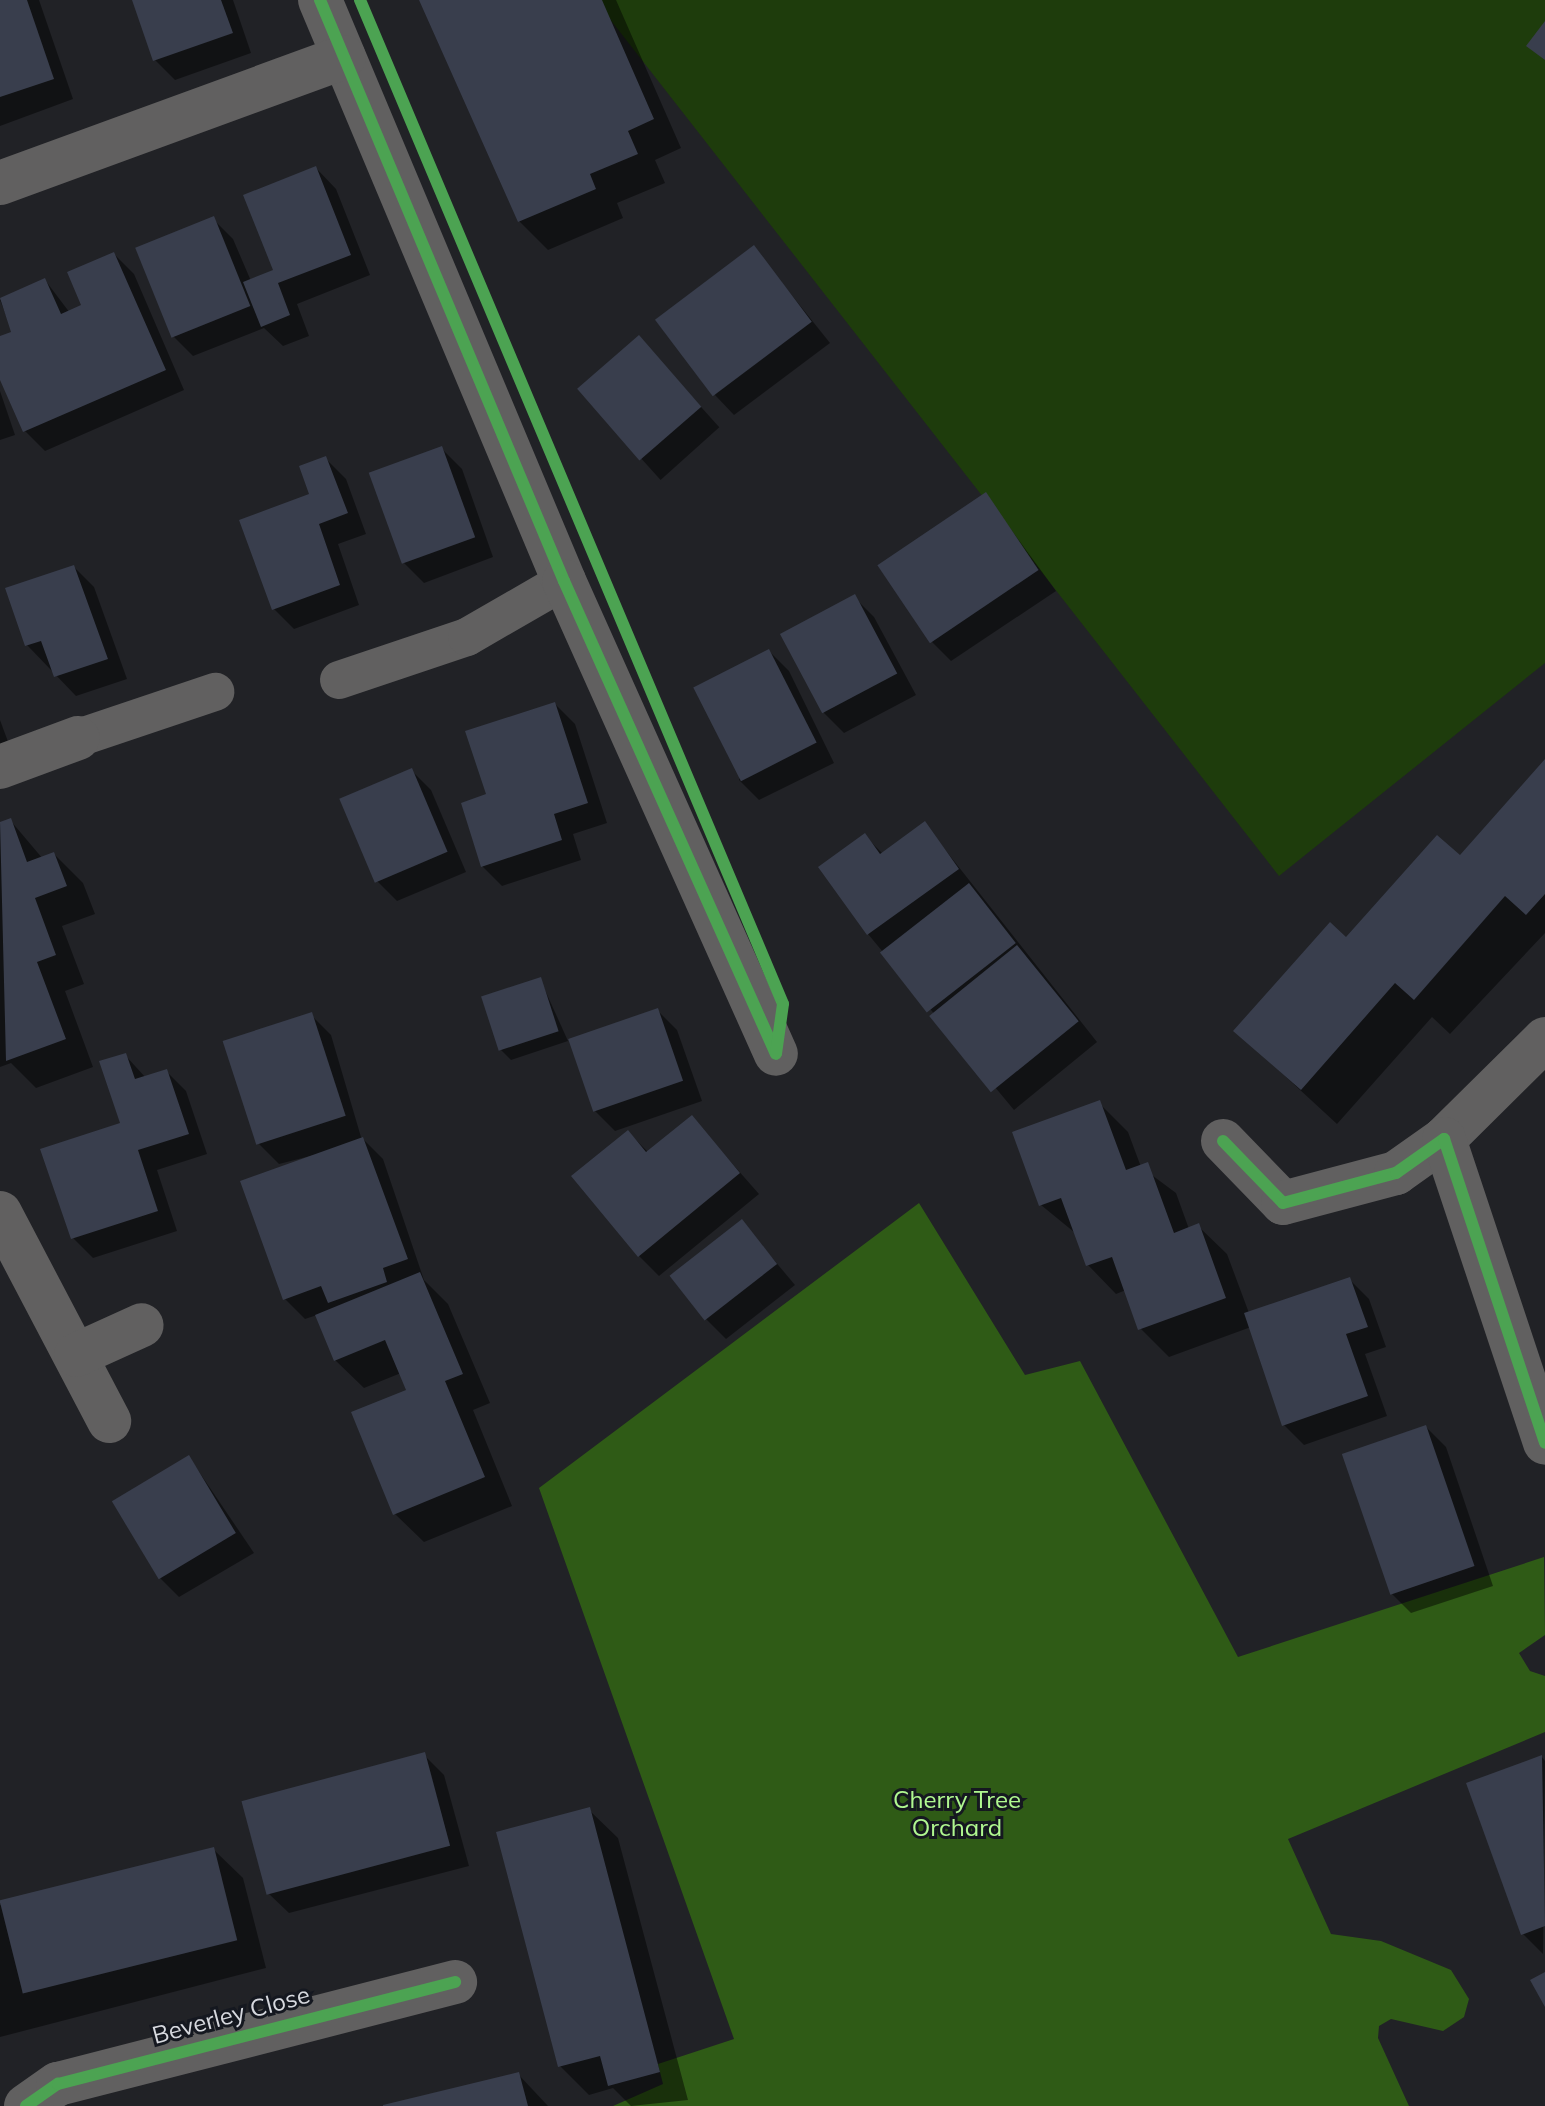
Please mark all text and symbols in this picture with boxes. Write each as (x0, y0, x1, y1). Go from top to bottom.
park label: Cherry Tree Orchard (893, 1786, 1021, 1842)
street label: Beverley Close (149, 1980, 313, 2050)

